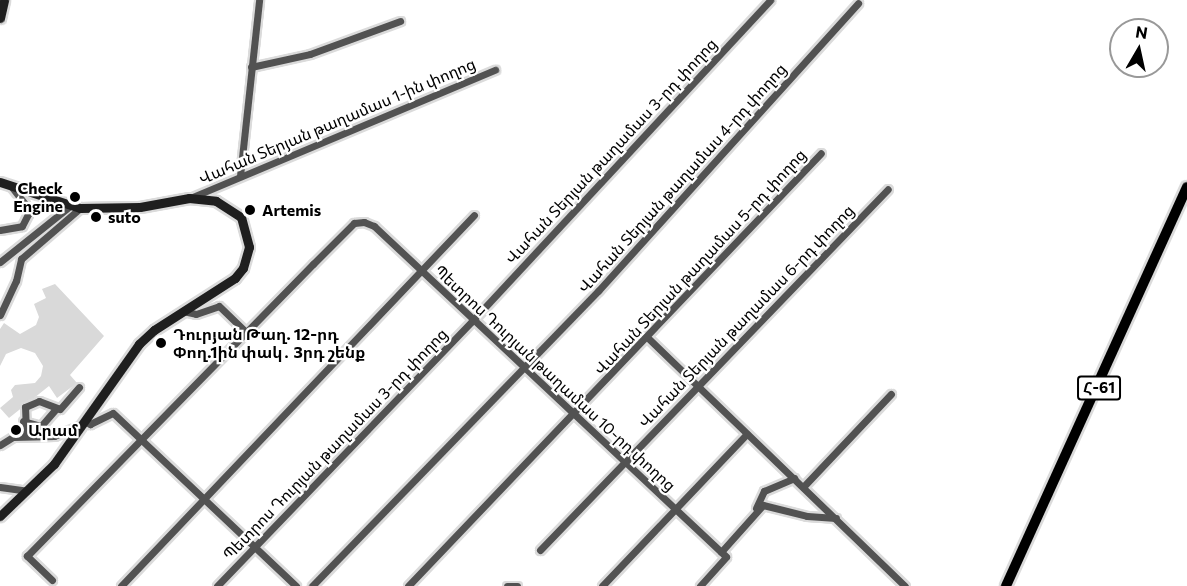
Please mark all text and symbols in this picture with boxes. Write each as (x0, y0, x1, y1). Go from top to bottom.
north arrow (1109, 18, 1169, 78)
text: N (1134, 21, 1149, 42)
street label: Վահան Տերյան թաղամաս 3-րդ փողոց (501, 34, 721, 268)
street label: Վահան Տերյան թաղամաս 1-ին փողոց (196, 54, 478, 188)
street label: Վահան Տերյան թաղամաս 4-րդ փողոց (574, 59, 790, 297)
street label: Վահան Տերյան թաղամաս 5-րդ փողոց (590, 145, 810, 379)
place label: Check Engine (13, 178, 63, 216)
marker: Check Engine (68, 190, 82, 204)
place label: Artemis (262, 200, 321, 220)
street label: Վահան Տերյան թաղամաս 6-րդ փողոց (634, 201, 858, 431)
marker: Artemis (243, 203, 257, 217)
place label: suto (108, 207, 141, 227)
marker: suto (89, 210, 103, 224)
street label: Պետրոս Դուրյան թաղամաս 10-րդ փողոց (430, 261, 680, 495)
place label: Դուրյան Թաղ. 12-րդ Փող.1ին փակ․ 3րդ շենք (173, 324, 365, 362)
street label: Պետրոս Դուրյան թաղամաս 3-րդ փողոց (219, 324, 451, 564)
marker: Դուրյան Թաղ. 12-րդ Փող.1ին փակ․ 3րդ շենք (154, 336, 168, 350)
road number: Հ-61 (1076, 376, 1122, 400)
place label: Արամ (28, 420, 78, 440)
marker: Արամ (9, 423, 23, 437)

